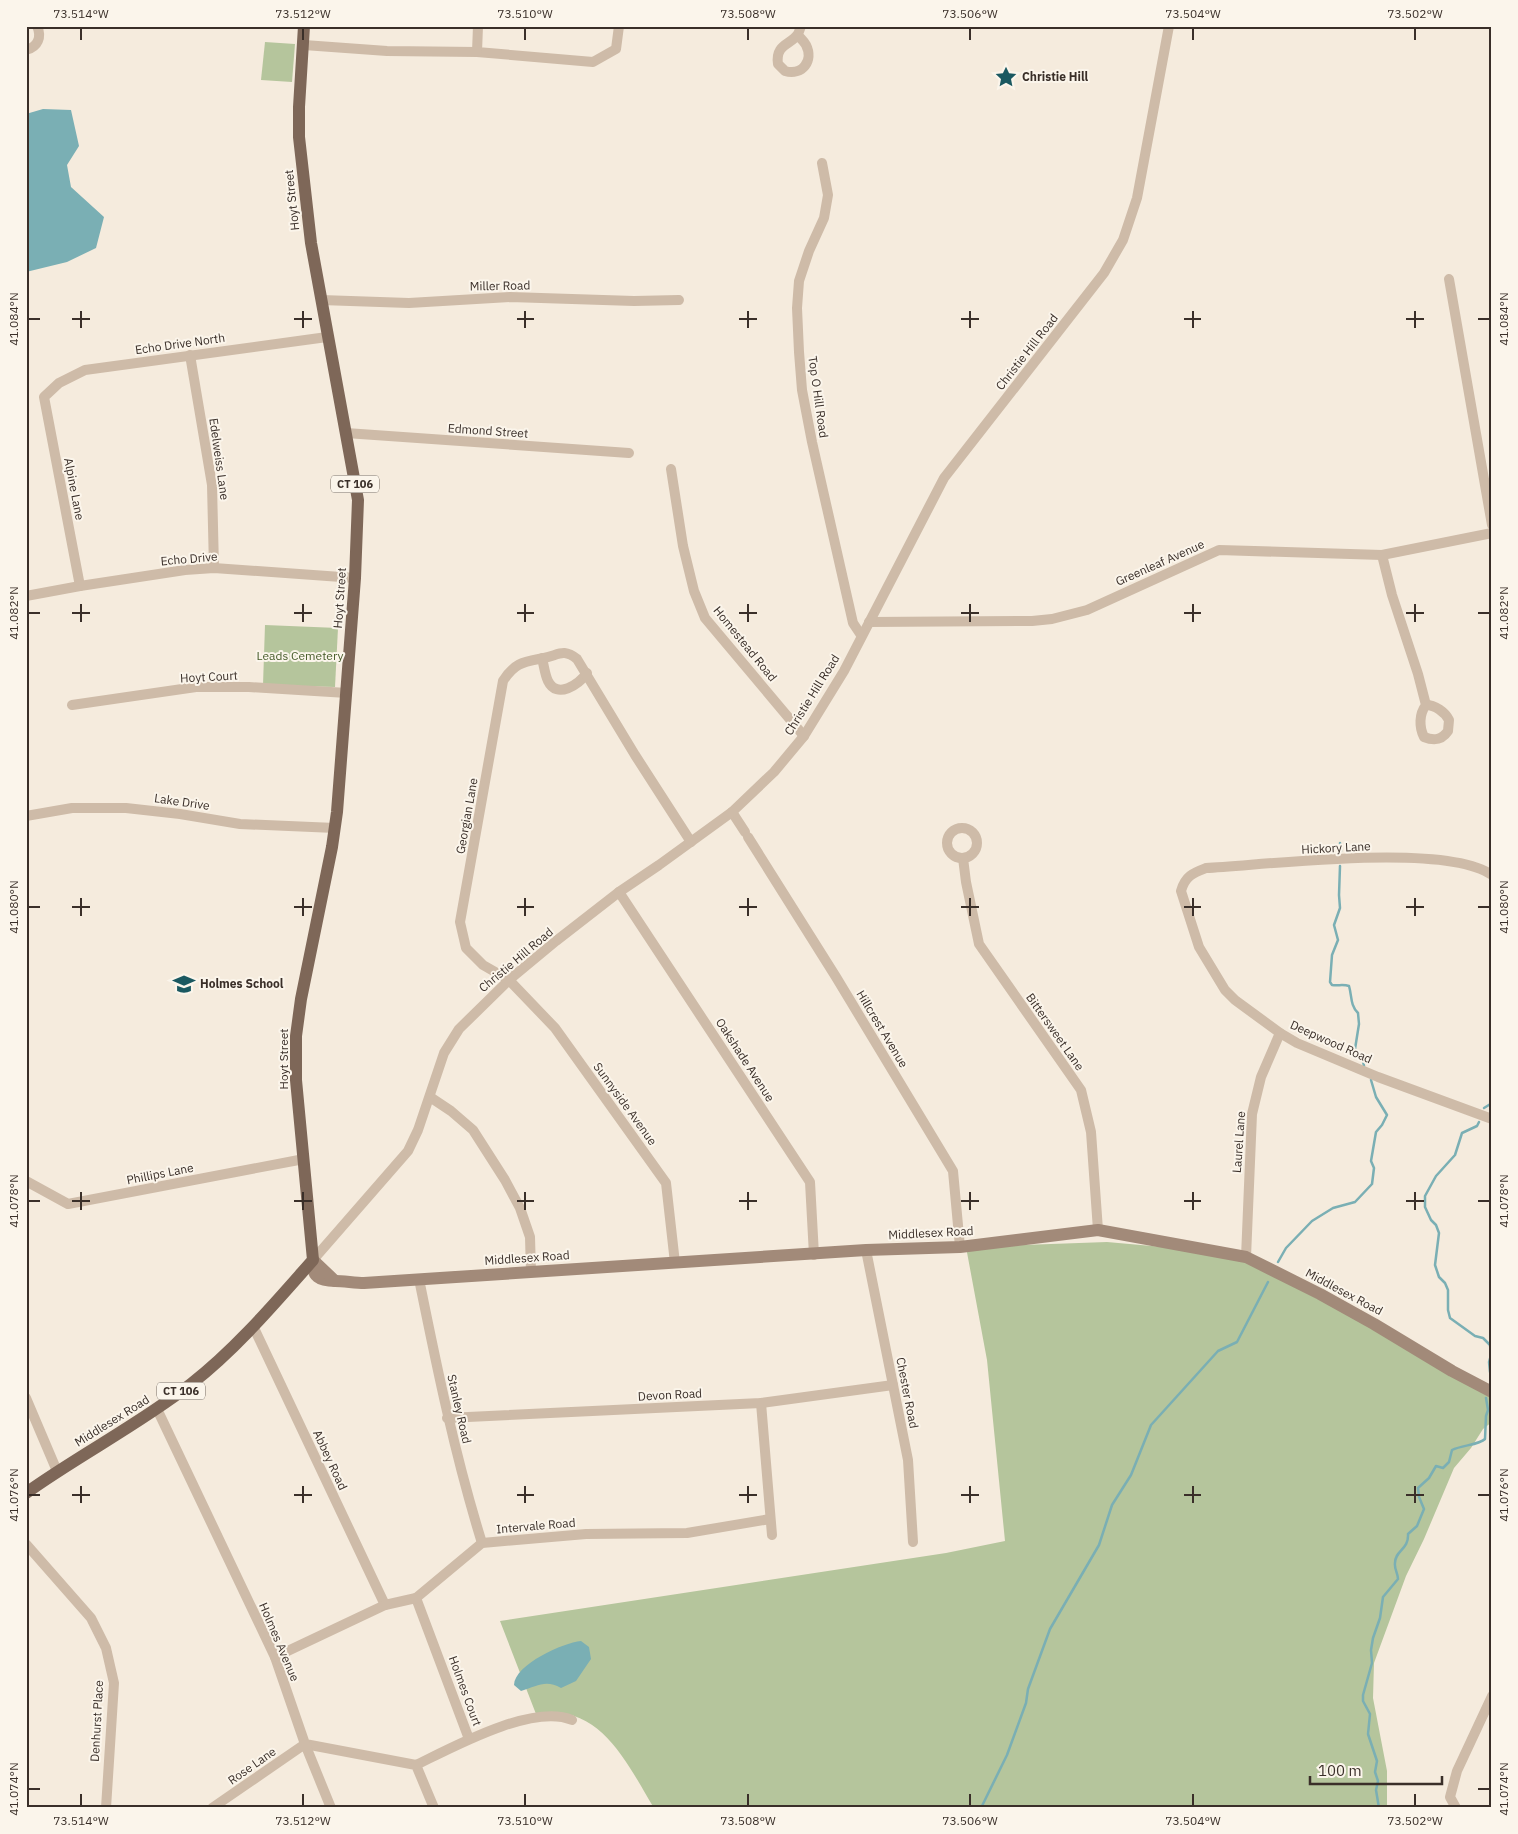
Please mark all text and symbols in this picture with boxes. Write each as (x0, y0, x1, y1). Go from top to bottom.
text: 73.514°W (53, 6, 109, 21)
text: 73.512°W (275, 6, 331, 21)
text: 73.510°W (497, 6, 553, 21)
text: 73.508°W (720, 6, 776, 21)
text: 73.506°W (942, 6, 998, 21)
text: 73.504°W (1165, 6, 1221, 21)
text: 73.502°W (1387, 6, 1443, 21)
place icon: Christie Hill (993, 64, 1019, 90)
place label: Christie Hill (1022, 69, 1088, 84)
street label: Hoyt Street (281, 169, 302, 231)
street label: Miller Road (470, 277, 530, 294)
text: 41.084°N (6, 292, 21, 346)
text: 41.084°N (1496, 292, 1511, 346)
street label: Christie Hill Road (992, 311, 1061, 393)
street label: Echo Drive North (134, 330, 226, 357)
street label: Top O Hill Road (805, 355, 832, 439)
street label: Edelweiss Lane (206, 417, 233, 501)
street label: Edmond Street (447, 420, 529, 441)
street label: Alpine Lane (61, 457, 88, 522)
road number: CT 106 (331, 476, 379, 492)
street label: Greenleaf Avenue (1113, 536, 1207, 589)
street label: Echo Drive (160, 549, 218, 568)
street label: Hoyt Street (330, 567, 349, 629)
text: 41.082°N (6, 586, 21, 640)
text: 41.082°N (1496, 586, 1511, 640)
street label: Homestead Road (710, 603, 780, 684)
park label: Leads Cemetery (257, 648, 343, 663)
street label: Christie Hill Road (781, 652, 842, 738)
street label: Hoyt Court (180, 667, 238, 686)
street label: Georgian Lane (452, 776, 481, 855)
street label: Lake Drive (153, 790, 211, 813)
street label: Hickory Lane (1301, 838, 1371, 857)
text: 41.080°N (6, 880, 21, 934)
text: 41.080°N (1496, 880, 1511, 934)
street label: Christie Hill Road (475, 924, 556, 995)
school or university icon: Holmes School (171, 971, 197, 997)
place label: Holmes School (200, 976, 284, 991)
street label: Hillcrest Avenue (853, 987, 912, 1071)
street label: Bittersweet Lane (1023, 990, 1088, 1074)
street label: Oakshade Avenue (713, 1015, 778, 1105)
street label: Deepwood Road (1288, 1017, 1374, 1066)
street label: Hoyt Street (276, 1028, 291, 1090)
street label: Sunnyside Avenue (590, 1059, 661, 1148)
street label: Laurel Lane (1229, 1110, 1248, 1173)
street label: Phillips Lane (125, 1160, 195, 1187)
text: 41.078°N (6, 1174, 21, 1228)
text: 41.078°N (1496, 1174, 1511, 1228)
street label: Middlesex Road (888, 1223, 974, 1242)
street label: Middlesex Road (484, 1247, 570, 1268)
street label: Middlesex Road (1303, 1265, 1385, 1318)
street label: Chester Road (893, 1356, 922, 1430)
street label: Stanley Road (444, 1373, 475, 1445)
road number: CT 106 (157, 1382, 205, 1400)
street label: Devon Road (637, 1385, 702, 1404)
street label: Middlesex Road (72, 1392, 152, 1450)
street label: Abbey Road (310, 1427, 351, 1492)
text: 41.076°N (6, 1468, 21, 1522)
text: 41.076°N (1496, 1468, 1511, 1522)
street label: Intervale Road (496, 1515, 576, 1536)
street label: Holmes Avenue (256, 1600, 303, 1684)
street label: Holmes Court (446, 1654, 485, 1728)
street label: Denhurst Place (87, 1679, 106, 1762)
street label: Rose Lane (225, 1743, 279, 1788)
scale bar (1310, 1754, 1443, 1786)
text: 100 m (1318, 1761, 1362, 1780)
text: 41.074°N (6, 1762, 21, 1816)
text: 41.074°N (1496, 1762, 1511, 1816)
text: 73.514°W (53, 1813, 109, 1828)
text: 73.512°W (275, 1813, 331, 1828)
text: 73.510°W (497, 1813, 553, 1828)
text: 73.508°W (720, 1813, 776, 1828)
text: 73.506°W (942, 1813, 998, 1828)
text: 73.504°W (1165, 1813, 1221, 1828)
text: 73.502°W (1387, 1813, 1443, 1828)

